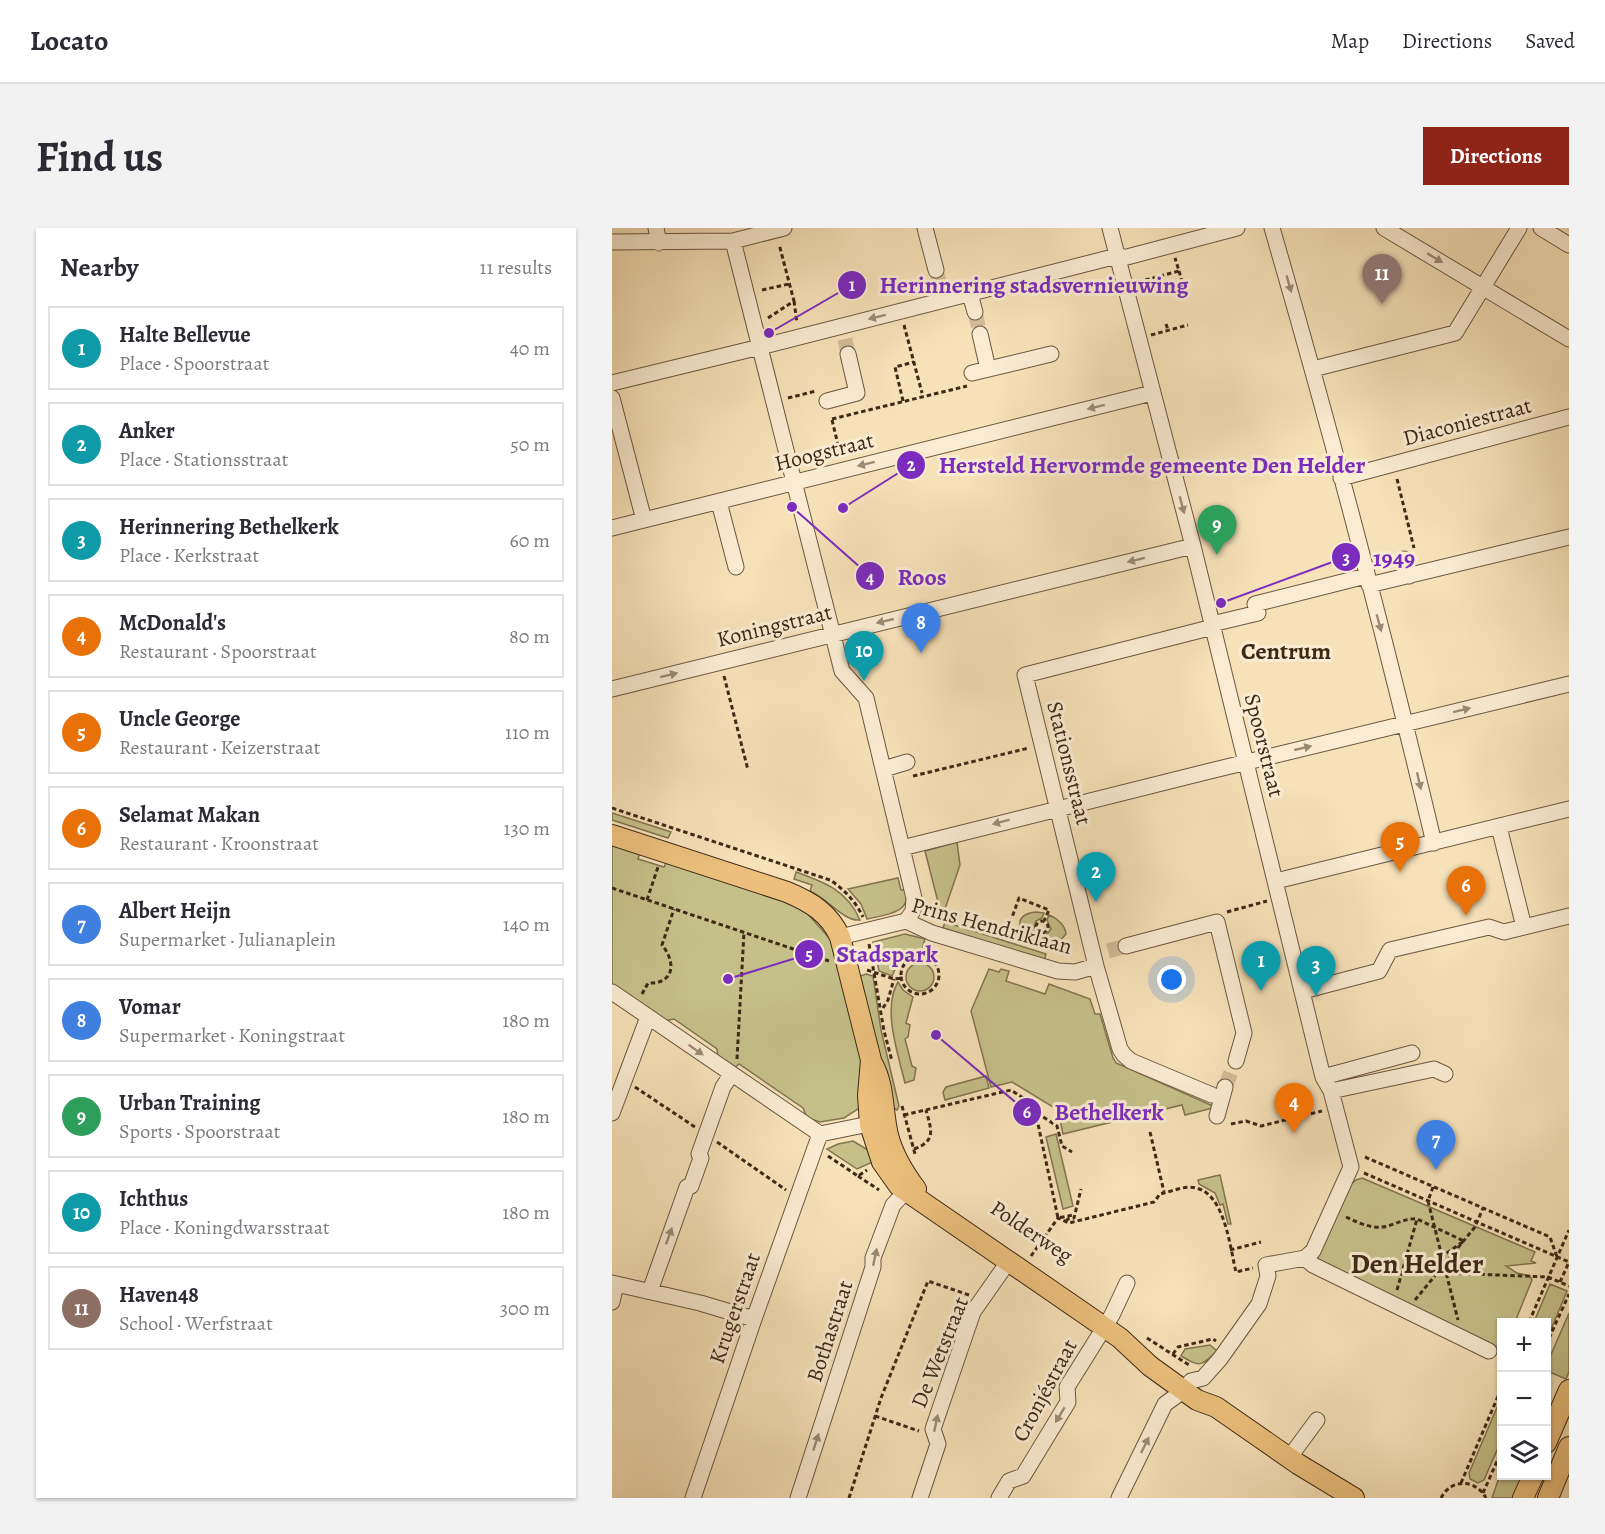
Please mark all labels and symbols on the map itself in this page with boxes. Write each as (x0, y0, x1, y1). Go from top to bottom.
one-way arrow (1427, 253, 1444, 263)
pin: 11 (1362, 254, 1402, 304)
callout: Herinnering stadsvernieuwing (837, 264, 1201, 306)
text: Herinnering stadsvernieuwing (879, 269, 1189, 301)
text: 1 (849, 273, 856, 297)
one-way arrow (1285, 275, 1294, 293)
one-way arrow (868, 313, 886, 323)
street label: Diaconiestraat (1400, 390, 1535, 454)
one-way arrow (1087, 403, 1105, 413)
street label: Hoogstraat (772, 425, 877, 479)
callout: Hersteld Hervormde gemeente Den Helder (896, 444, 1377, 486)
text: Hersteld Hervormde gemeente Den Helder (939, 449, 1365, 481)
text: 2 (907, 453, 916, 477)
one-way arrow (856, 460, 875, 470)
one-way arrow (1178, 496, 1187, 514)
pin: 9 (1198, 506, 1236, 555)
callout: 1949 (1331, 536, 1427, 578)
text: 1949 (1373, 542, 1415, 574)
text: 3 (1342, 546, 1350, 570)
callout: Roos (855, 555, 959, 597)
one-way arrow (1127, 555, 1145, 565)
text: Roos (897, 561, 947, 593)
text: 4 (866, 565, 875, 589)
street label: Koningstraat (714, 597, 835, 655)
pin: 8 (902, 604, 940, 653)
one-way arrow (1374, 614, 1384, 632)
one-way arrow (876, 616, 894, 626)
pin: 10 (844, 632, 884, 681)
district label: Centrum (1241, 635, 1331, 667)
one-way arrow (660, 669, 678, 679)
street label: Spoorstraat (1237, 690, 1291, 800)
street label: Stationsstraat (1039, 698, 1099, 828)
one-way arrow (1453, 705, 1472, 715)
one-way arrow (1294, 743, 1313, 753)
one-way arrow (1415, 772, 1425, 791)
one-way arrow (992, 818, 1010, 827)
pin: 5 (1380, 822, 1420, 872)
pin: 2 (1076, 852, 1116, 902)
pin: 6 (1446, 866, 1486, 916)
street label: Prins Hendriklaan (908, 890, 1075, 962)
callout: Stadspark (794, 933, 950, 975)
text: Stadspark (836, 938, 938, 970)
text: 5 (805, 942, 813, 966)
pin: 1 (1242, 942, 1280, 991)
pin: 3 (1296, 946, 1336, 996)
your location (1157, 965, 1186, 994)
one-way arrow (688, 1044, 704, 1055)
pin: 4 (1274, 1084, 1314, 1133)
callout: Bethelkerk (1012, 1091, 1176, 1133)
text: Bethelkerk (1054, 1096, 1164, 1128)
text: 6 (1023, 1100, 1031, 1124)
pin: 7 (1416, 1120, 1456, 1170)
street label: Polderweg (984, 1193, 1079, 1270)
one-way arrow (665, 1227, 675, 1245)
district label: Den Helder (1351, 1245, 1484, 1283)
one-way arrow (871, 1247, 880, 1266)
street label: Krugerstraat (702, 1249, 768, 1368)
street label: Bothastraat (799, 1277, 860, 1386)
street label: De Wetstraat (904, 1292, 976, 1413)
street label: Cronjéstraat (1005, 1334, 1084, 1447)
one-way arrow (1054, 1407, 1065, 1423)
one-way arrow (932, 1413, 941, 1432)
one-way arrow (812, 1433, 821, 1451)
one-way arrow (1140, 1437, 1149, 1454)

